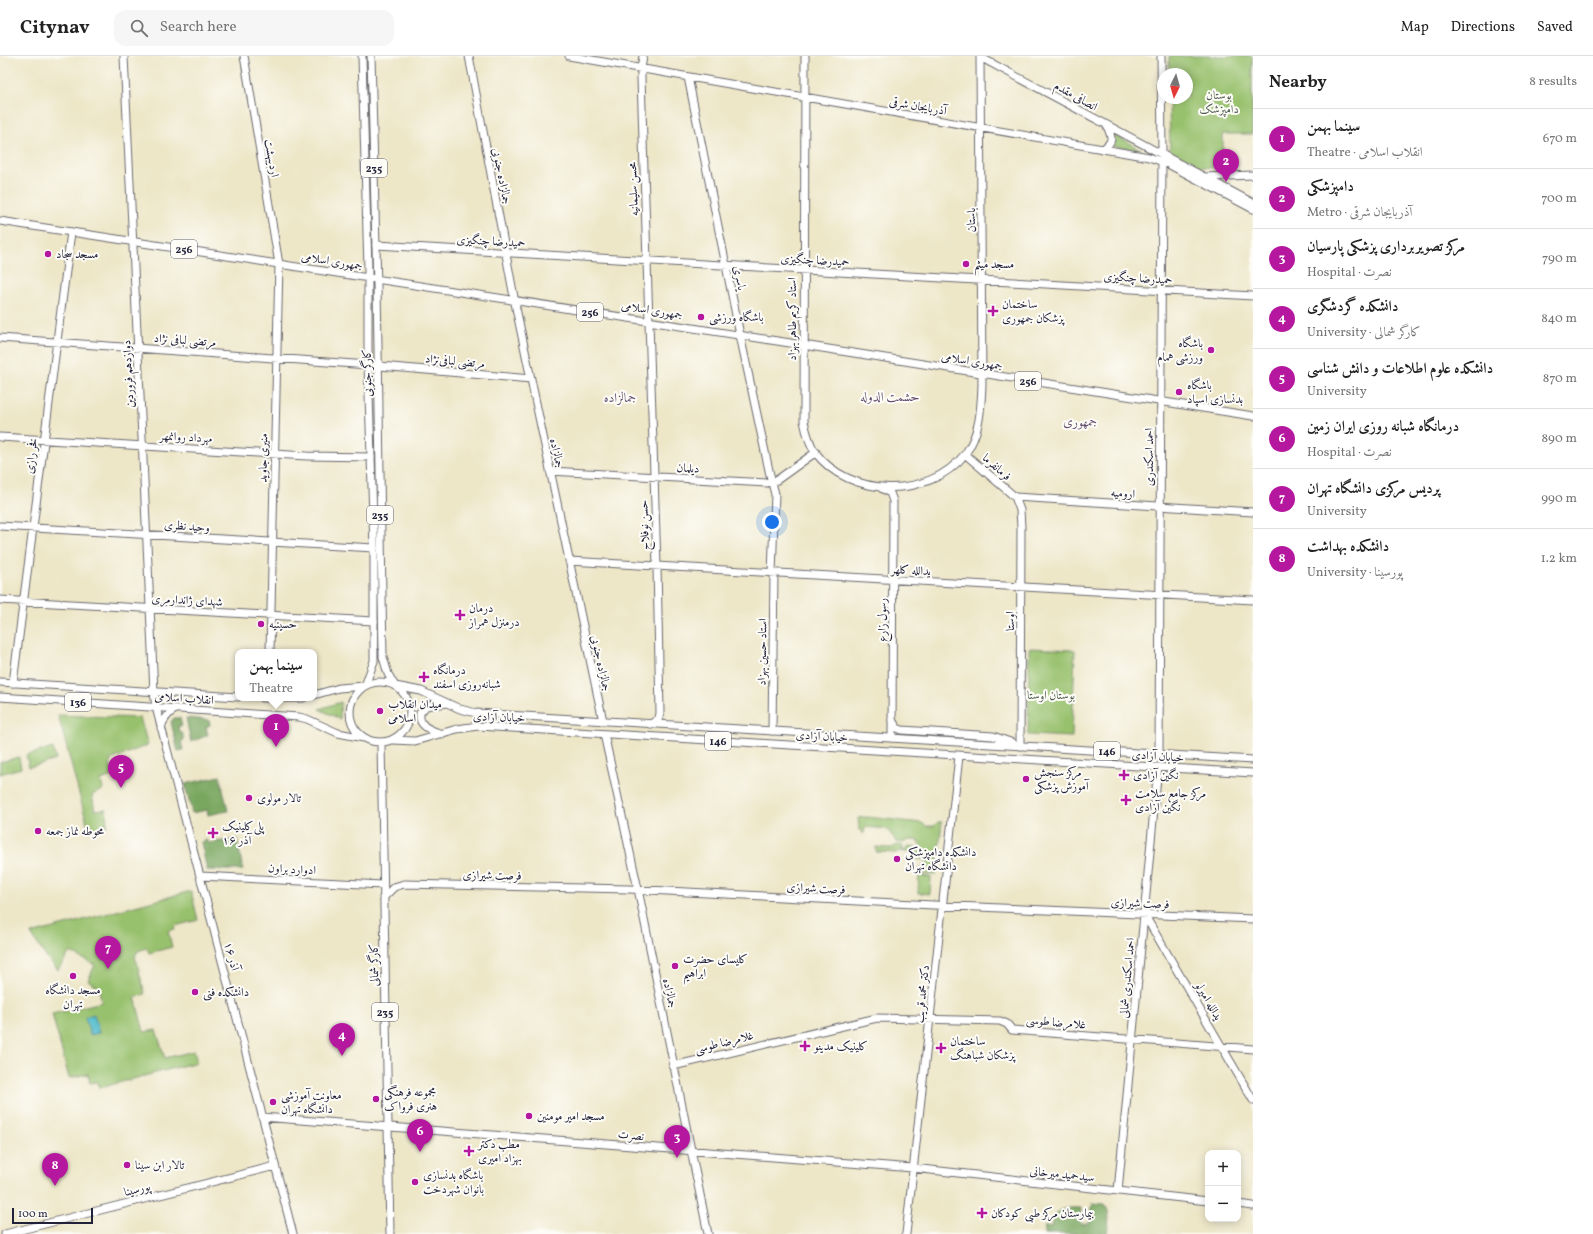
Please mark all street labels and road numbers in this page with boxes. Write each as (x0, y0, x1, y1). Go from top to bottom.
street label: انصافی مقدم (1050, 78, 1101, 117)
street label: آذربایجان شرقی (888, 93, 949, 120)
street label: اردیبهشت (260, 138, 282, 179)
street label: جمالزاده جنوبی (488, 147, 514, 206)
road number: 235 (361, 159, 387, 177)
street label: محسن سلیمانیه (625, 161, 643, 216)
street label: باستان (964, 208, 980, 232)
street label: حمیدرضا چنگیزی (456, 231, 526, 252)
road number: 256 (171, 240, 197, 258)
street label: جمهوری اسلامی (300, 249, 364, 275)
street label: حمیدرضا چنگیزی (780, 250, 850, 271)
street label: یاسری (729, 264, 749, 293)
street label: حمیدرضا چنگیزی (1103, 268, 1173, 289)
street label: استاد کریم طاهر بهزاد (785, 277, 803, 361)
street label: جمهوری اسلامی (620, 298, 684, 324)
road number: 256 (577, 303, 603, 321)
street label: مرتضی لبافی نژاد (153, 331, 217, 351)
street label: دوازدهم فروردین (119, 339, 141, 408)
street label: کارگر جنوبی (359, 349, 376, 397)
street label: جمهوری اسلامی (940, 349, 1004, 375)
street label: مرتضی لبافی‌نژاد (424, 351, 486, 373)
road number: 256 (1015, 372, 1041, 390)
street label: احمد اسکندری (1142, 427, 1158, 486)
street label: مهرداد روانمهر (157, 429, 213, 447)
street label: منیری جاوید (256, 433, 272, 483)
street label: فخر رازی (22, 437, 42, 475)
street label: جمالزاده (545, 437, 567, 470)
street label: فرمانفرما (978, 451, 1014, 485)
street label: دیلمان (676, 460, 700, 478)
street label: ارومیه (1110, 485, 1136, 503)
street label: حسن نوفلاح (636, 499, 656, 551)
road number: 235 (367, 506, 393, 524)
street label: وحید نظری (164, 517, 211, 537)
street label: یدالله کلهر (889, 562, 931, 580)
street label: شهدای ژاندارمری (151, 591, 223, 611)
street label: رسول زارع (875, 598, 893, 642)
street label: اوستا (1003, 611, 1019, 631)
street label: استاد حسین بهزاد (754, 618, 772, 686)
street label: جمالزاده جنوبی (586, 634, 614, 693)
street label: انقلاب اسلامی (154, 689, 214, 709)
road number: 136 (65, 693, 91, 711)
street label: خیابان آزادی (472, 708, 526, 727)
street label: خیابان آزادی (795, 727, 849, 746)
road number: 146 (705, 732, 731, 750)
road number: 146 (1094, 742, 1120, 760)
street label: خیابان آزادی (1131, 746, 1185, 767)
street label: ادوارد براون (268, 861, 317, 879)
street label: فرصت شیرازی (462, 867, 522, 885)
street label: فرصت شیرازی (786, 879, 846, 899)
street label: فرصت شیرازی (1110, 895, 1170, 913)
street label: احمد اسکندری شمالی (1117, 937, 1140, 1019)
street label: ۱۶ آذر (220, 940, 244, 974)
street label: کارگر شمالی (366, 943, 383, 987)
street label: دکتر محمد قریب (912, 964, 934, 1024)
street label: جمالزاده (658, 977, 680, 1010)
street label: یدالله امیرلو (1190, 979, 1225, 1024)
road number: 235 (372, 1003, 398, 1021)
street label: غلامرضا طوسی (1025, 1012, 1087, 1034)
street label: غلامرضا طوسی (693, 1028, 756, 1058)
street label: نصرت (617, 1127, 645, 1145)
street label: سیدحمید میرخانی (1029, 1164, 1095, 1186)
street label: پورسینا (122, 1179, 153, 1201)

